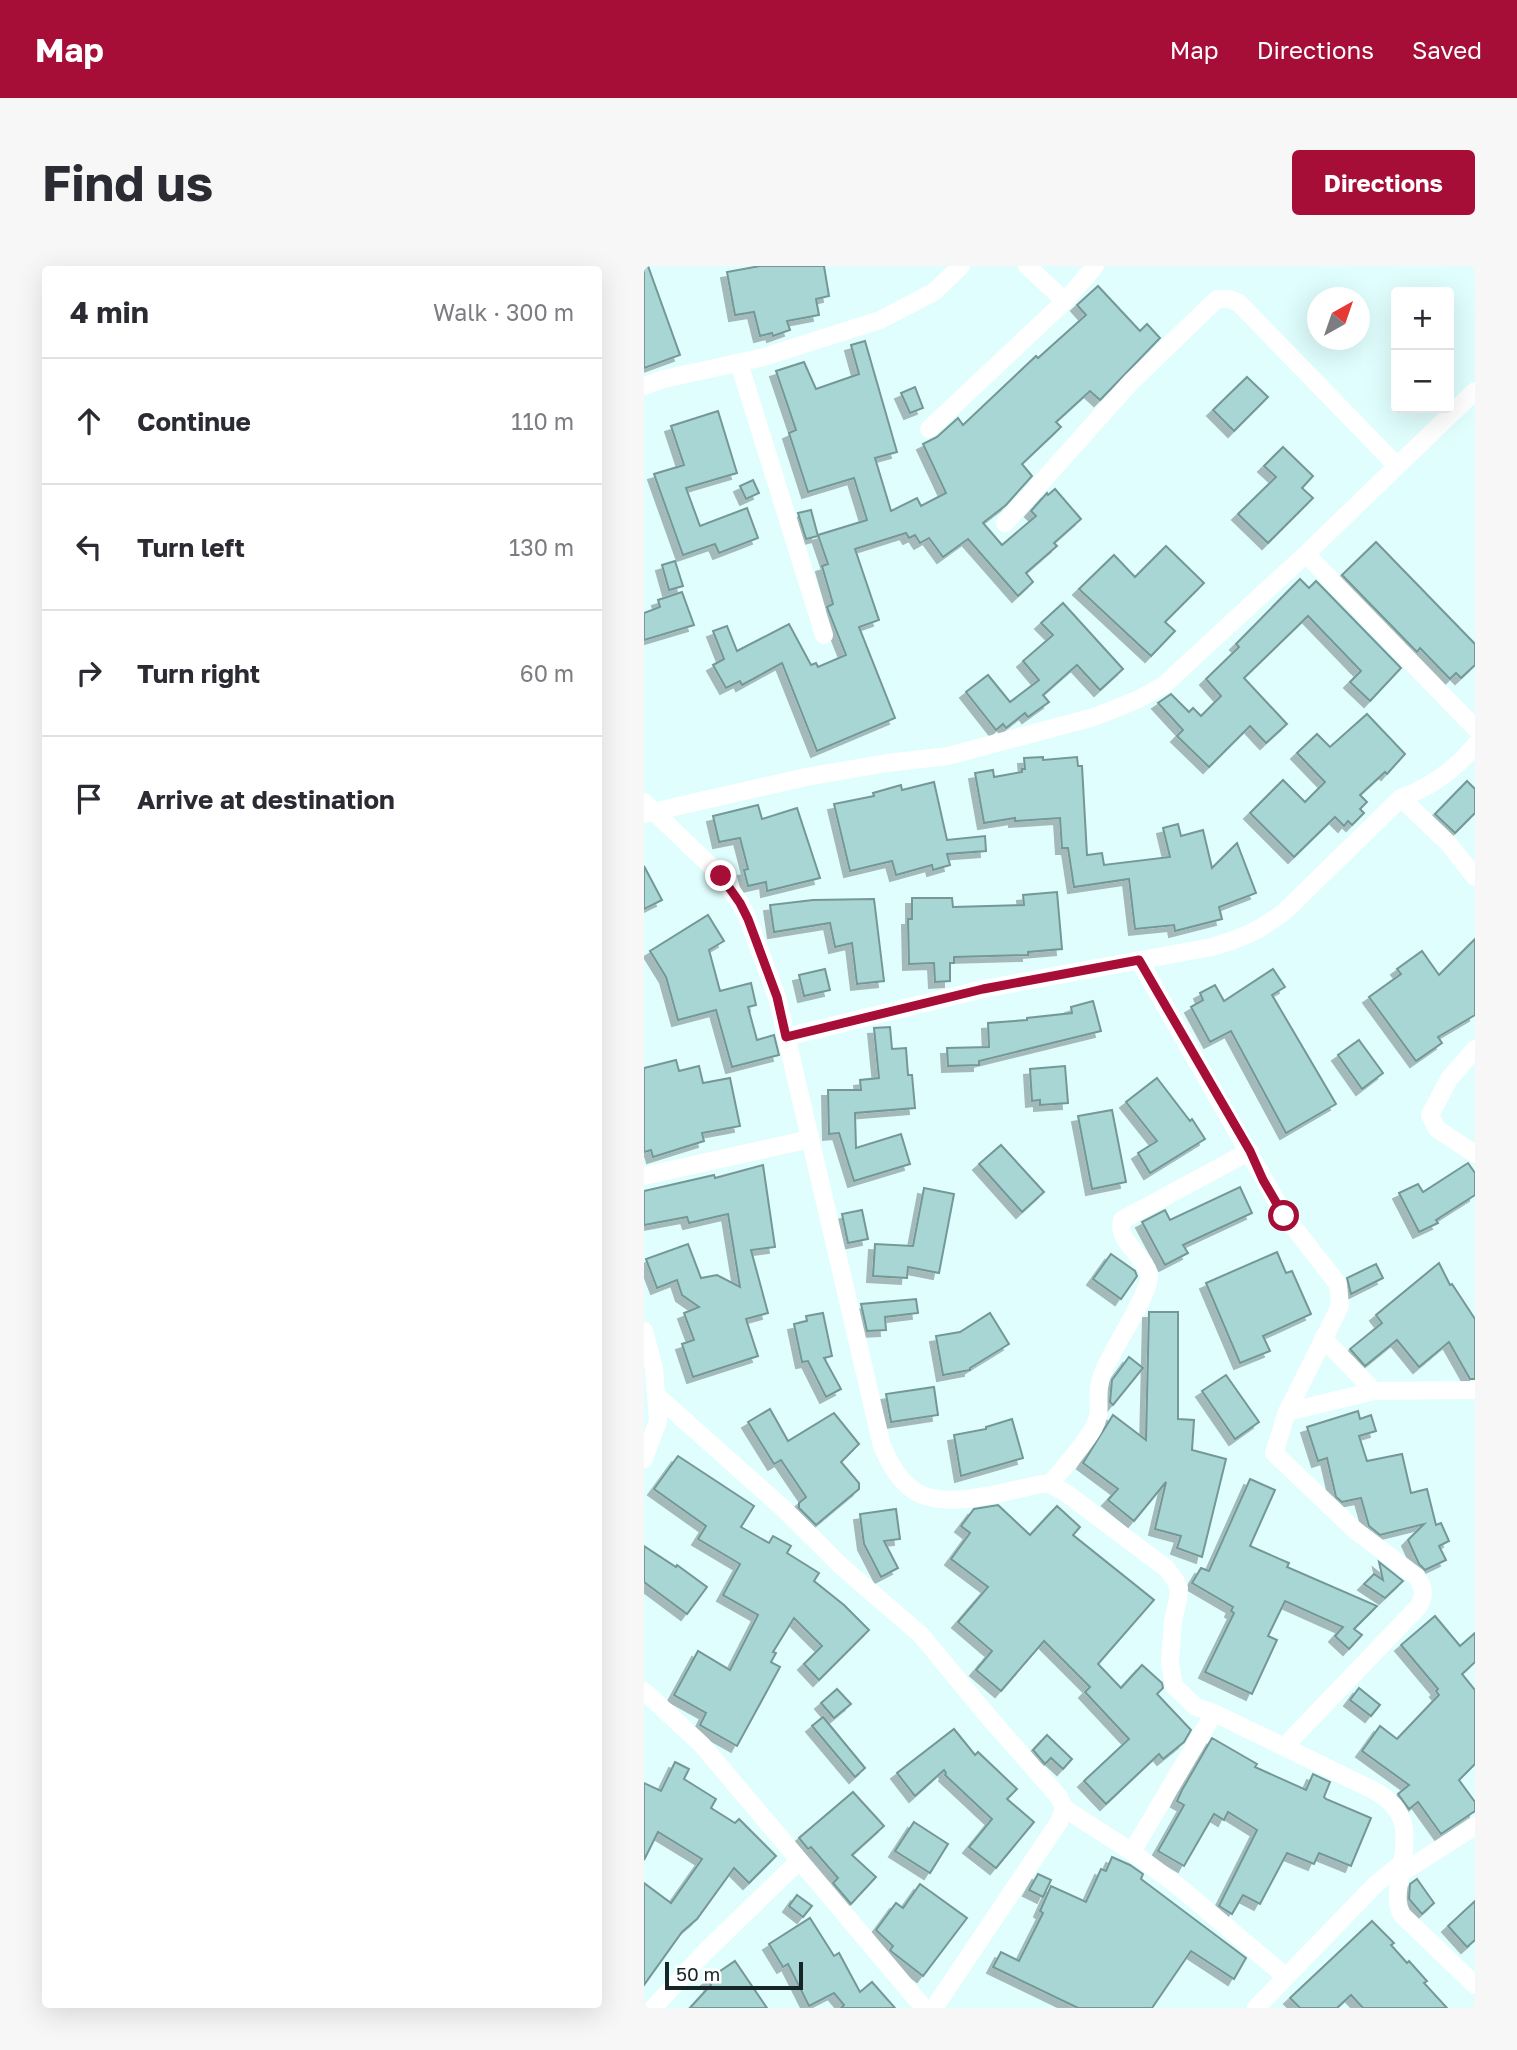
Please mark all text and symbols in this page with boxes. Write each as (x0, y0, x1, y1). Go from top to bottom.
text: Map (35, 30, 104, 69)
text: Map (1170, 35, 1219, 64)
text: Directions (1257, 35, 1374, 64)
text: Saved (1412, 35, 1482, 64)
button: Directions (1292, 150, 1475, 215)
text: Find us (42, 153, 213, 212)
north arrow (1307, 287, 1370, 350)
map controls (1391, 287, 1454, 413)
button: + (1391, 287, 1454, 350)
text: 4 min (70, 294, 149, 330)
text: Walk · 300 m (433, 298, 574, 326)
button: − (1391, 350, 1454, 413)
icon: ahead (70, 402, 108, 440)
text: Continue (137, 406, 251, 437)
text: 110 m (511, 407, 574, 435)
icon: left (70, 528, 108, 566)
text: Turn left (137, 532, 245, 563)
text: 130 m (509, 533, 574, 561)
icon: right (70, 654, 108, 692)
text: Turn right (137, 658, 260, 689)
text: 60 m (520, 659, 574, 687)
icon: arrive (70, 780, 108, 818)
text: Arrive at destination (137, 784, 395, 815)
route end (705, 860, 736, 891)
route start (1268, 1200, 1299, 1231)
scale bar (665, 1959, 803, 1991)
text: 50 m (676, 1962, 720, 1985)

